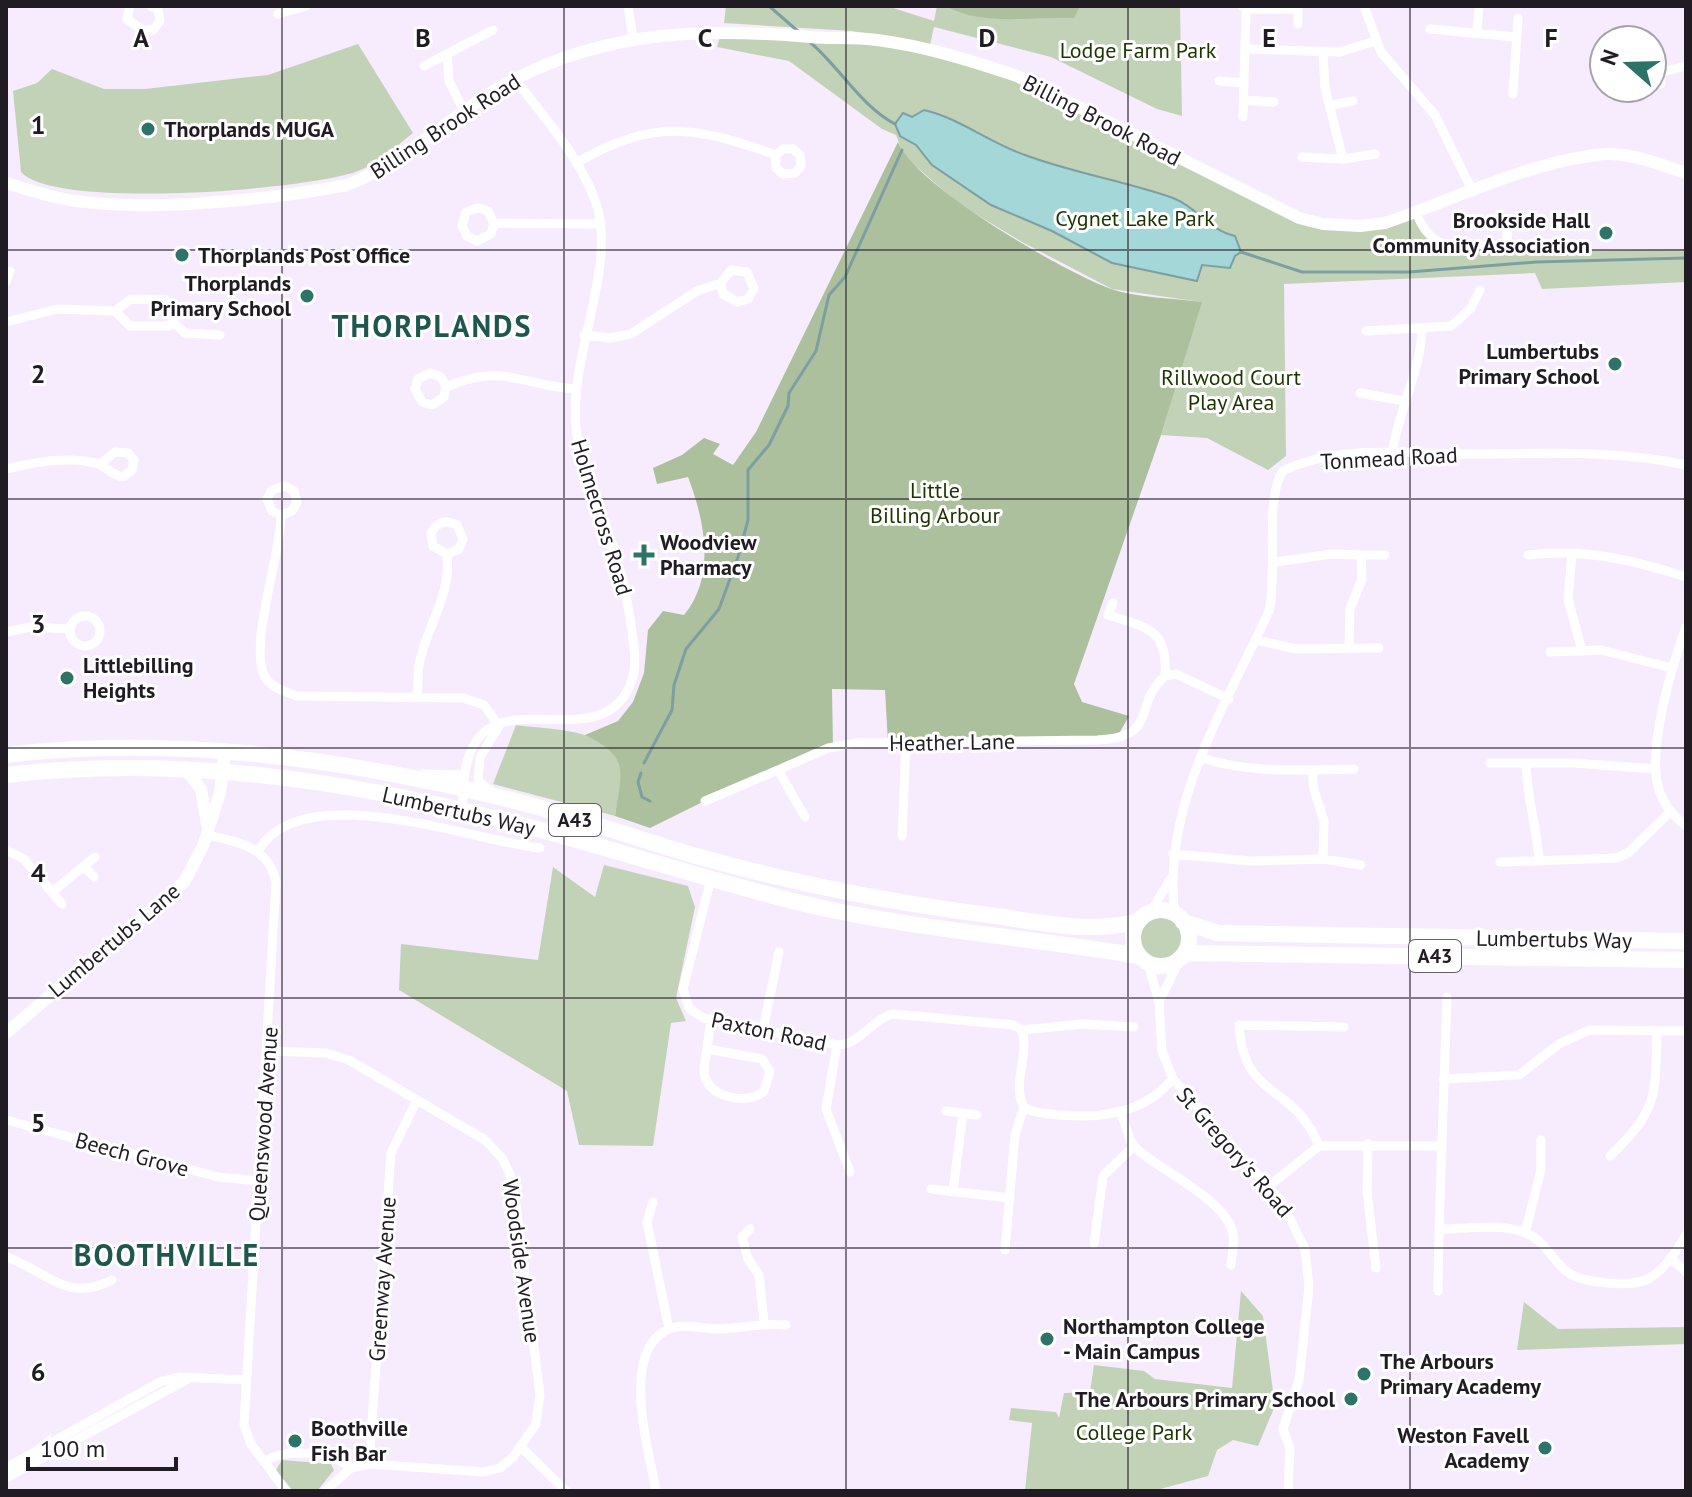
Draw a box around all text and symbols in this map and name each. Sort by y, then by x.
text: A [133,21,149,54]
text: B [415,21,431,54]
text: C [698,21,712,54]
text: D [979,21,995,54]
text: E [1262,21,1276,54]
text: F [1544,21,1558,54]
north arrow [1588,24,1668,104]
park label: Lodge Farm Park [1060,36,1217,64]
text: N [1594,46,1625,69]
street label: Billing Brook Road [365,67,525,185]
street label: Billing Brook Road [1018,68,1186,172]
text: 1 [31,108,45,141]
place label: Thorplands MUGA [164,115,335,143]
marker: Thorplands MUGA [139,120,157,138]
park label: Cygnet Lake Park [1055,204,1215,232]
place label: Brookside Hall Community Association [1372,206,1591,259]
marker: Brookside Hall Community Association [1597,224,1615,242]
place label: Thorplands Post Office [198,241,410,269]
marker: Thorplands Post Office [173,246,191,264]
place label: Thorplands Primary School [151,269,292,322]
marker: Thorplands Primary School [298,287,316,305]
district label: THORPLANDS [332,306,532,345]
place label: Lumbertubs Primary School [1459,337,1600,390]
marker: Lumbertubs Primary School [1606,355,1624,373]
text: 2 [31,357,45,390]
park label: Rillwood Court Play Area [1161,363,1302,416]
street label: Holmecross Road [565,435,639,599]
street label: Tonmead Road [1320,440,1458,476]
park label: Little Billing Arbour [870,476,1000,529]
place label: Woodview Pharmacy [660,528,758,581]
marker: Woodview Pharmacy [635,546,653,564]
text: 3 [31,607,45,640]
place label: Littlebilling Heights [83,651,193,704]
marker: Littlebilling Heights [58,669,76,687]
street label: Heather Lane [889,727,1015,757]
street label: Lumbertubs Way [380,780,539,842]
road number: A43 [549,804,601,836]
text: 4 [31,856,46,889]
street label: Lumbertubs Lane [42,877,186,1003]
street label: Lumbertubs Way [1476,924,1633,954]
road number: A43 [1409,940,1461,972]
street label: Paxton Road [709,1005,829,1057]
street label: Queenswood Avenue [242,1025,284,1223]
street label: St Gregory's Road [1171,1081,1299,1223]
text: 5 [31,1106,45,1139]
street label: Beech Grove [72,1125,192,1183]
street label: Woodside Avenue [497,1177,547,1345]
street label: Greenway Avenue [362,1195,402,1363]
district label: BOOTHVILLE [74,1235,260,1274]
place label: Northampton College - Main Campus [1063,1312,1265,1365]
marker: Northampton College - Main Campus [1038,1330,1056,1348]
place label: The Arbours Primary Academy [1380,1347,1541,1400]
text: 6 [31,1355,45,1388]
marker: The Arbours Primary Academy [1355,1365,1373,1383]
place label: The Arbours Primary School [1075,1385,1336,1413]
marker: The Arbours Primary School [1342,1390,1360,1408]
place label: Boothville Fish Bar [311,1414,408,1467]
park label: College Park [1076,1418,1193,1446]
scale bar [28,1421,176,1471]
place label: Weston Favell Academy [1397,1421,1530,1474]
marker: Boothville Fish Bar [286,1432,304,1450]
text: 100 m [40,1433,105,1464]
marker: Weston Favell Academy [1536,1439,1554,1457]

